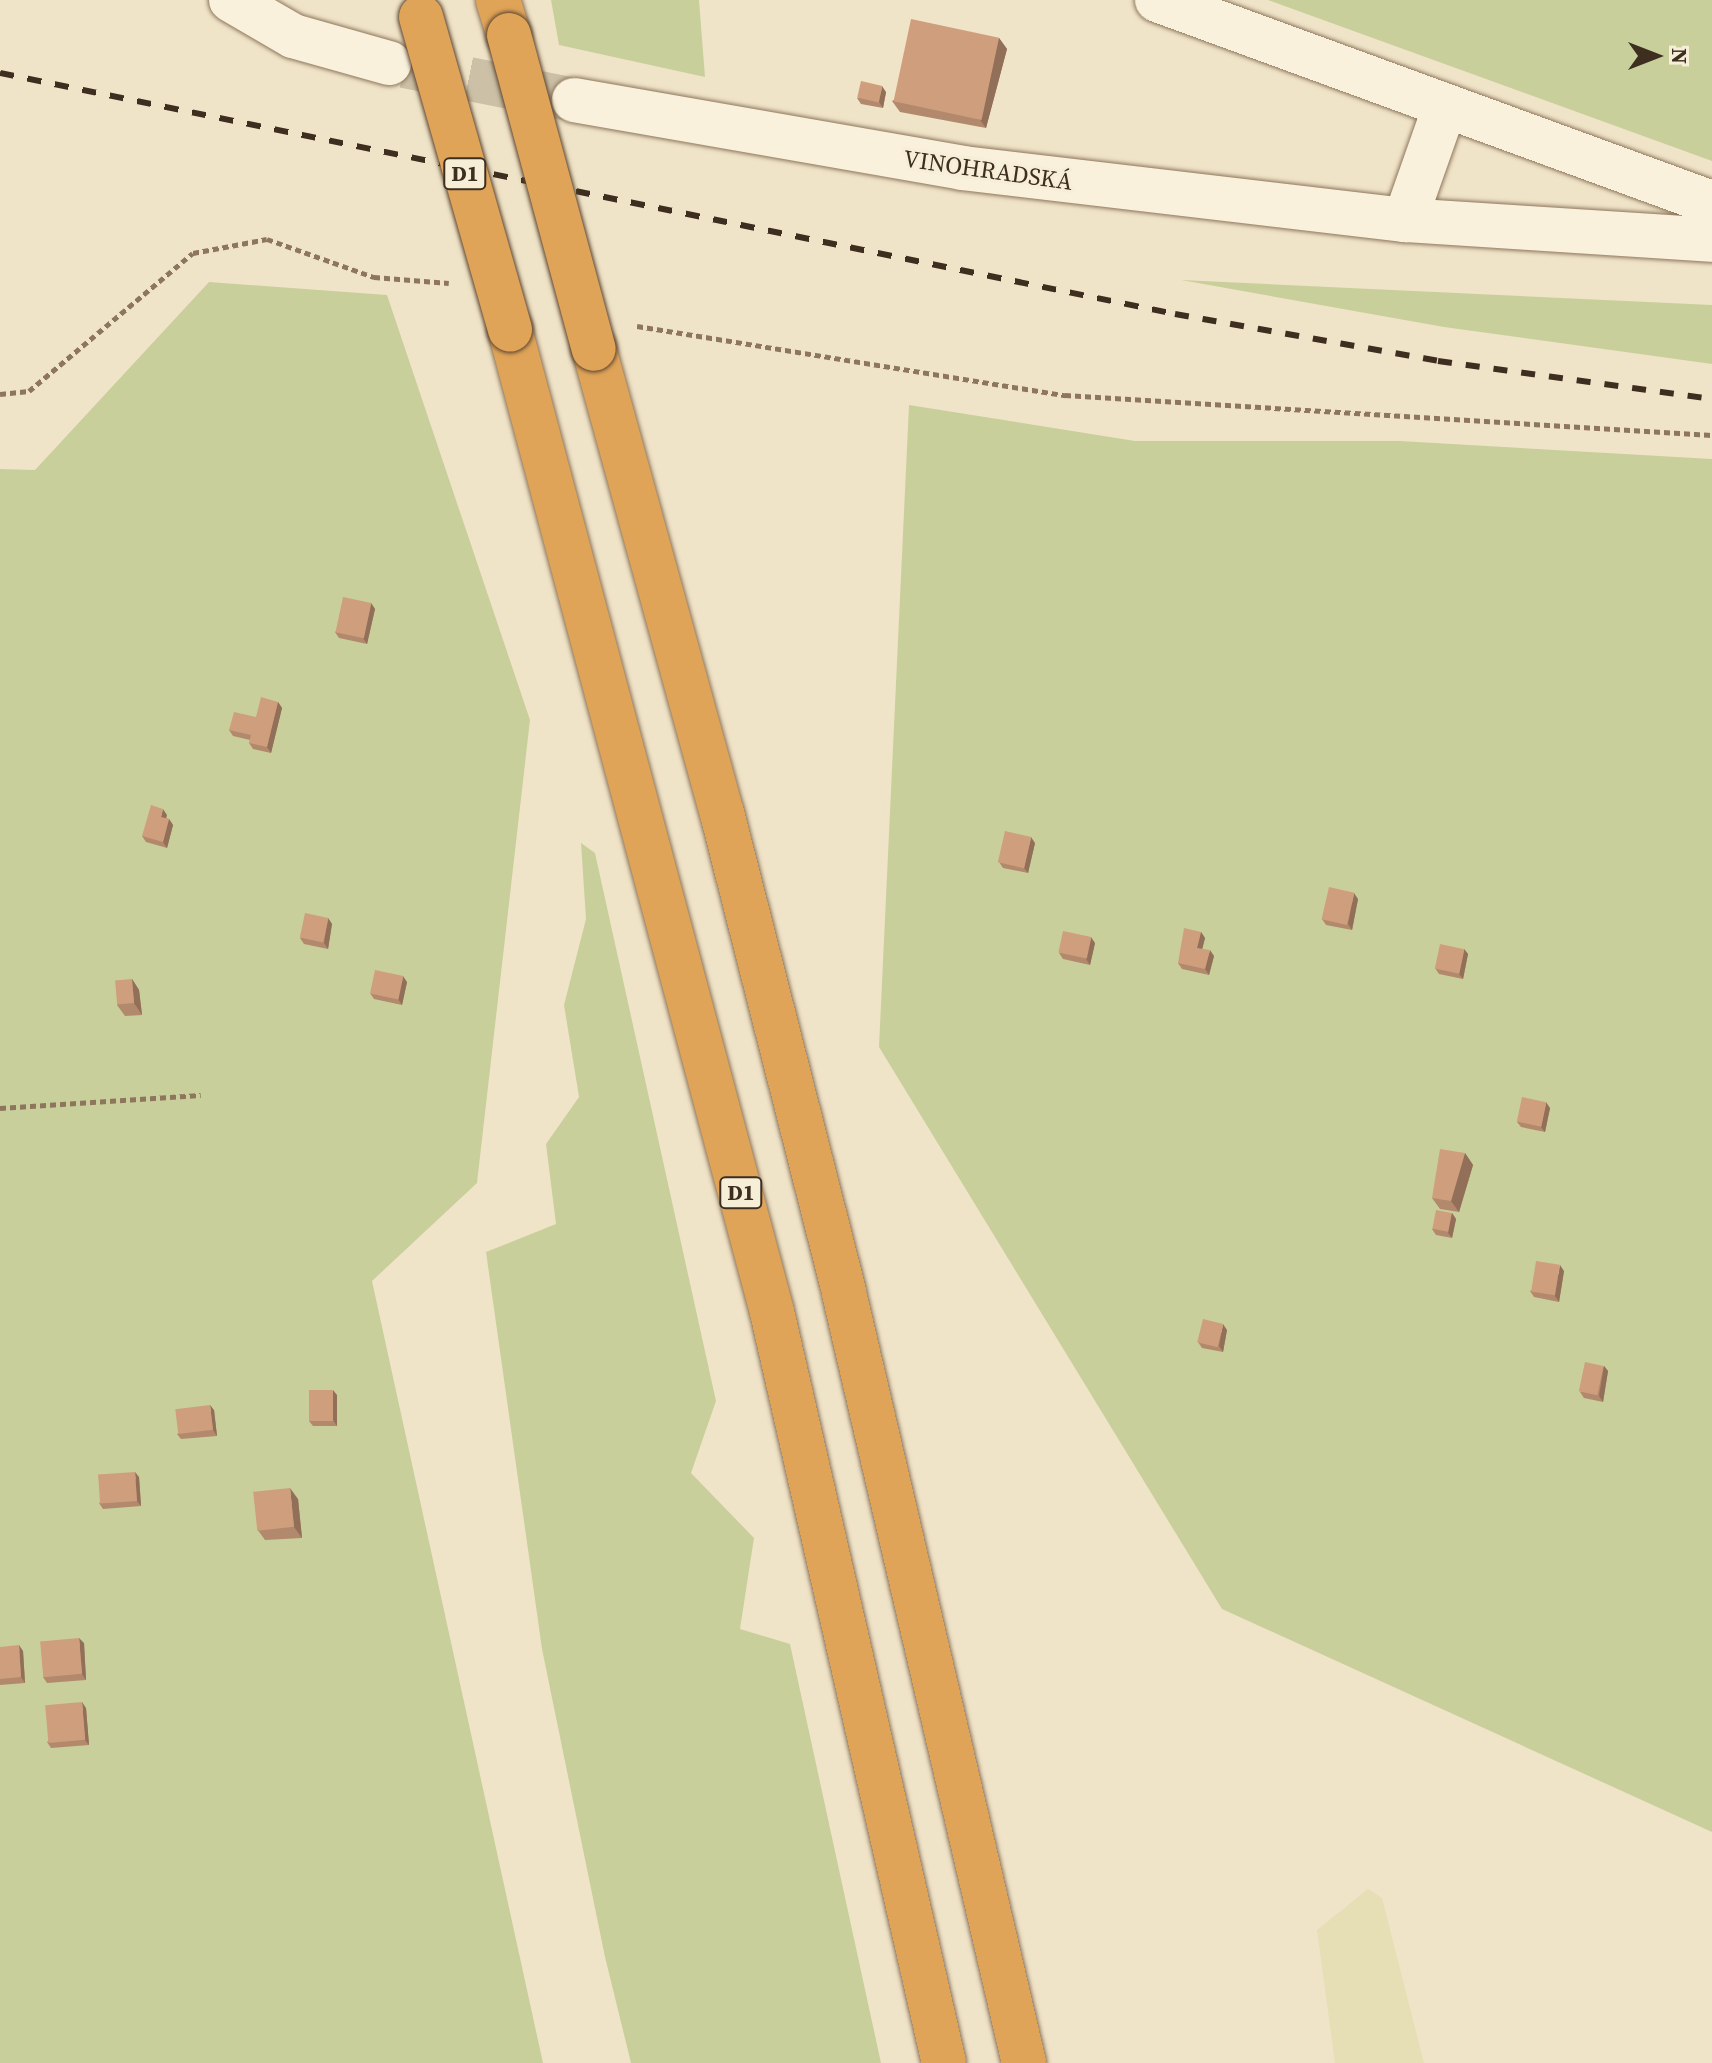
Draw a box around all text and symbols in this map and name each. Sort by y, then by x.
north arrow [1616,16,1696,96]
text: N [1665,48,1695,64]
street label: VINOHRADSKÁ [902,144,1074,196]
road number: D1 [443,156,487,192]
road number: D1 [719,1175,763,1211]

